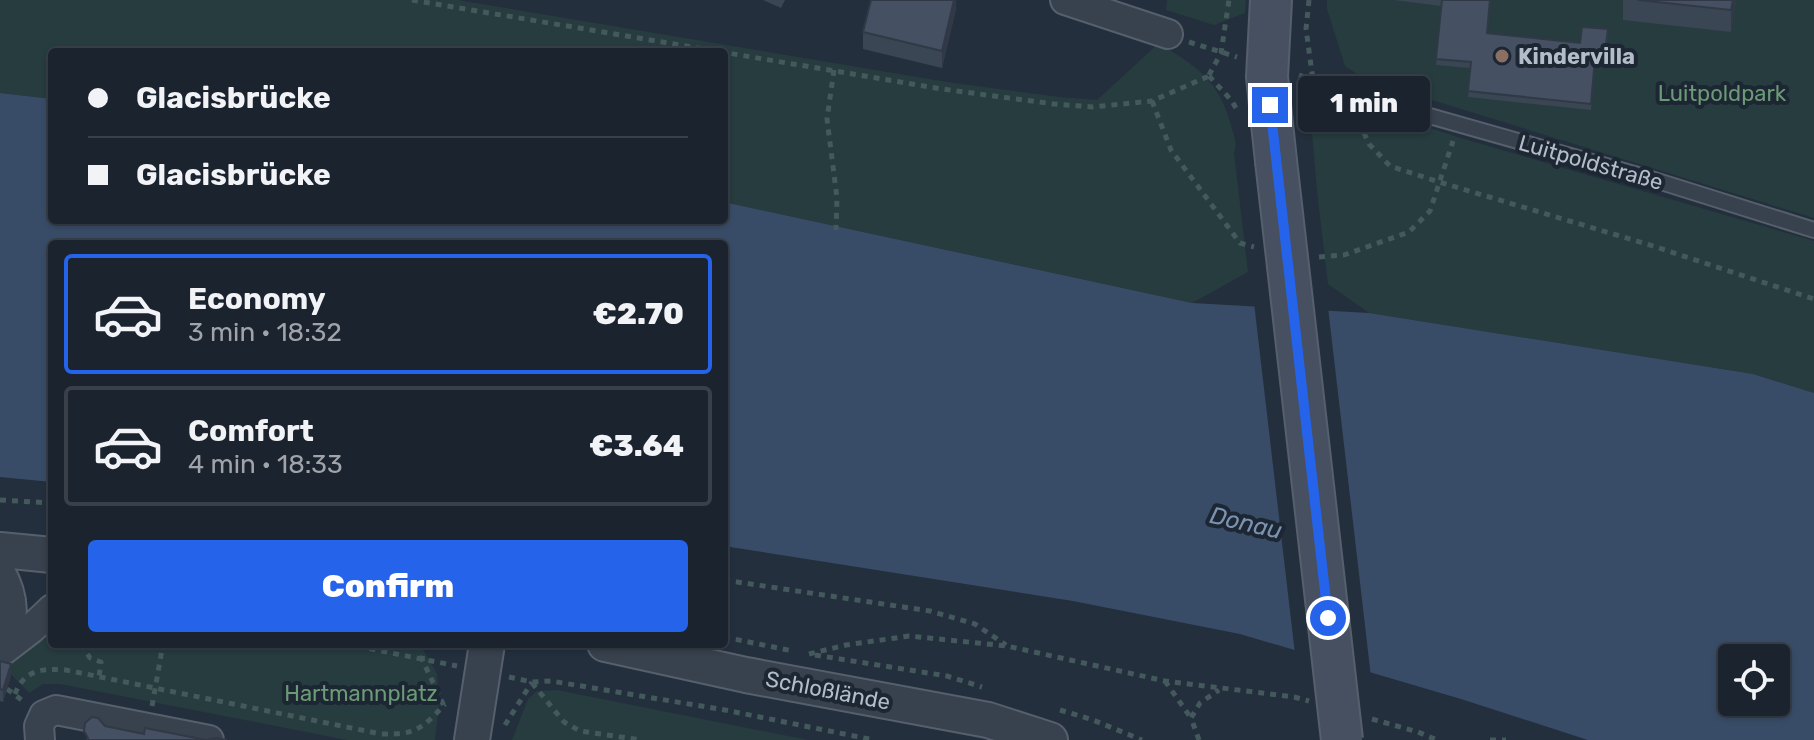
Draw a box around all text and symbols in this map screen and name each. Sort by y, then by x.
place label: Kindervilla [1518,43,1635,70]
marker: Kindervilla [1493,47,1511,65]
callout: 1 min [1298,77,1430,133]
text: Glacisbrücke [136,80,331,116]
park label: Luitpoldpark [1658,80,1787,107]
route end [1252,87,1288,123]
text: 1 min [1330,88,1398,119]
street label: Luitpoldstraße [1516,129,1666,196]
text: Glacisbrücke [136,157,331,193]
icon: car [92,278,164,350]
text: Economy [188,281,326,317]
text: €2.70 [593,296,684,332]
text: 3 min · 18:32 [188,317,342,348]
icon: car [92,410,164,482]
text: Comfort [188,413,314,449]
text: €3.64 [589,428,684,464]
text: 4 min · 18:33 [188,449,343,480]
water label: Donau [1207,501,1285,545]
button: Confirm [88,540,688,632]
route start [1310,600,1346,636]
map controls [1718,644,1790,716]
button: locate [1718,644,1790,716]
street label: Schloßlände [763,665,893,716]
park label: Hartmannplatz [284,680,438,707]

